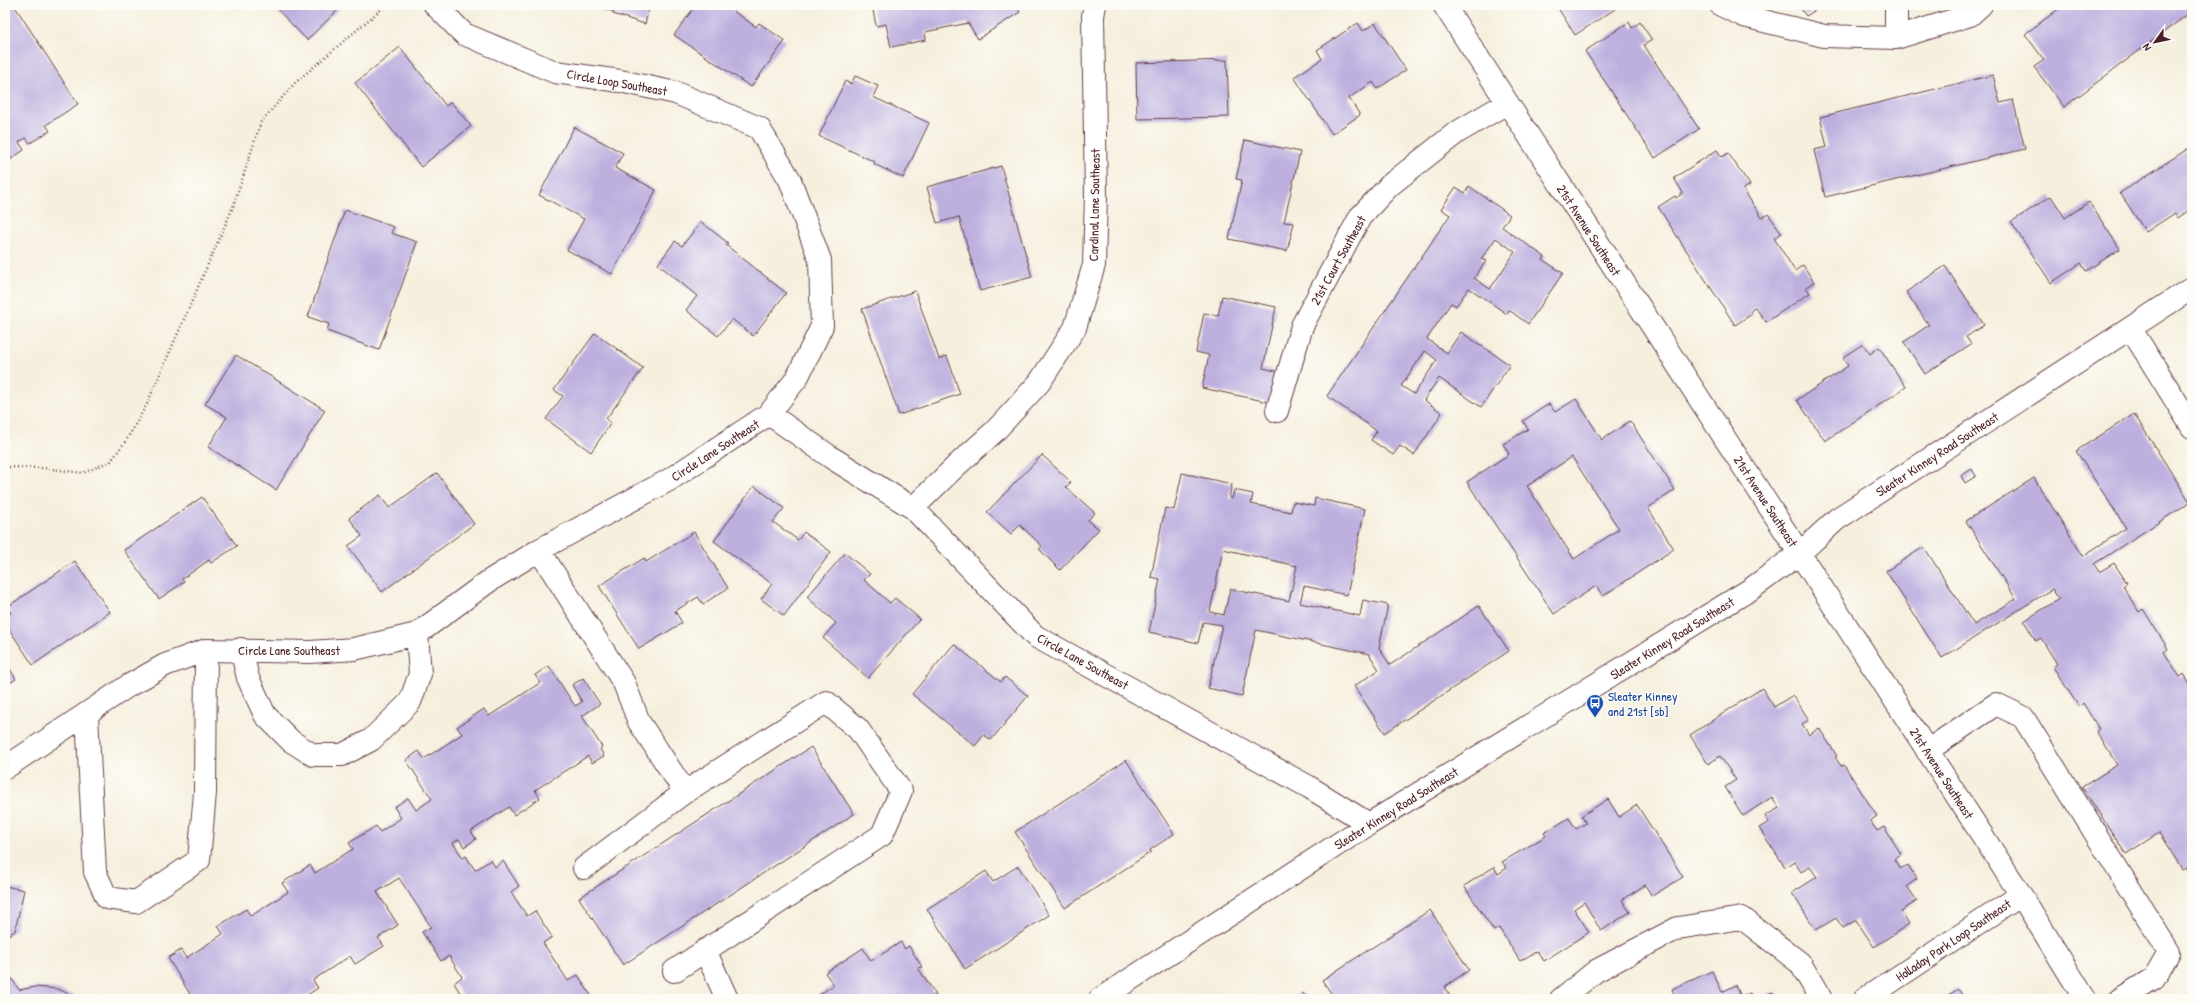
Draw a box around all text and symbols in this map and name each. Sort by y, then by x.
north arrow [2135,22,2175,62]
text: N [2139,41,2154,54]
street label: Circle Loop Southeast [565,64,669,100]
street label: Cardinal Lane Southeast [1084,148,1104,261]
street label: 21st Avenue Southeast [1553,181,1626,279]
street label: 21st Court Southeast [1306,212,1370,308]
street label: Sleater Kinney Road Southeast [1872,407,2002,500]
street label: Circle Lane Southeast [667,414,763,485]
street label: 21st Avenue Southeast [1730,452,1803,550]
street label: Sleater Kinney Road Southeast [1607,592,1738,683]
street label: Circle Lane Southeast [1034,628,1132,694]
street label: Circle Lane Southeast [238,641,340,659]
place label: Sleater Kinney and 21st [sb] [1608,687,1678,720]
bus stop icon: Sleater Kinney and 21st [sb] [1585,693,1605,718]
street label: 21st Avenue Southeast [1906,724,1979,822]
street label: Sleater Kinney Road Southeast [1331,762,1462,853]
street label: Holladay Park Loop Southeast [1892,894,2015,985]

